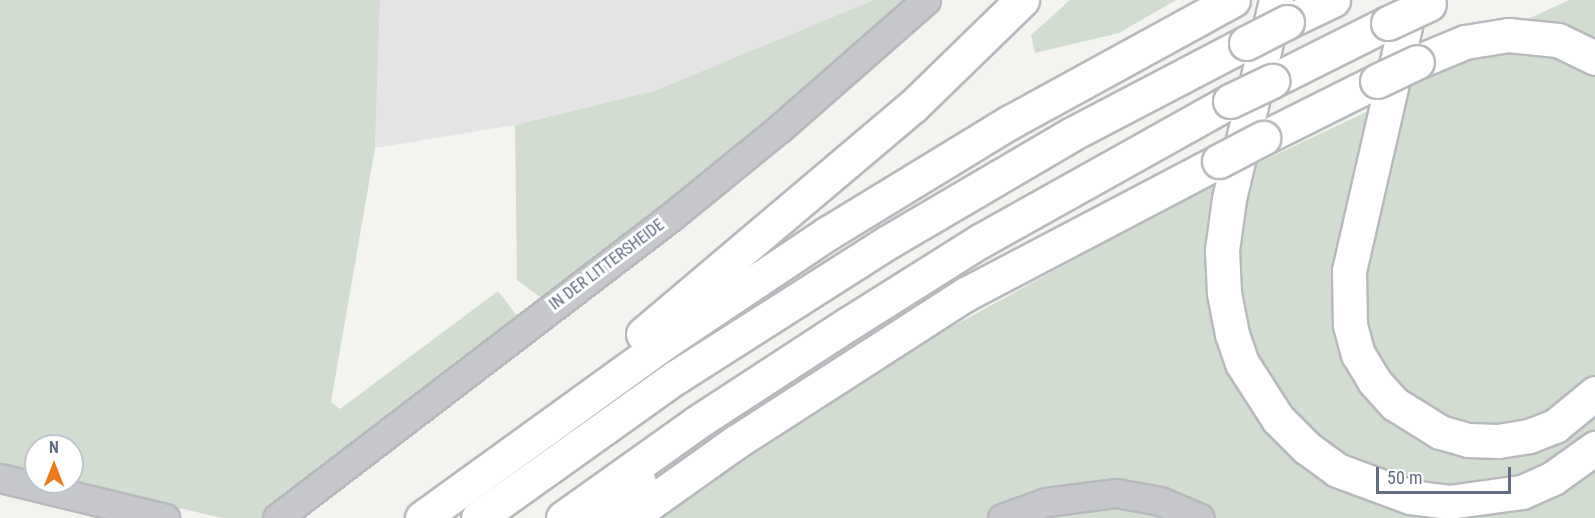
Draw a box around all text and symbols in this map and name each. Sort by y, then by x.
street label: IN DER LITTERSHEIDE [546,216,668,314]
north arrow [24,434,84,494]
text: N [49,438,59,457]
scale bar [1379,455,1514,493]
text: 50 m [1387,467,1422,488]

